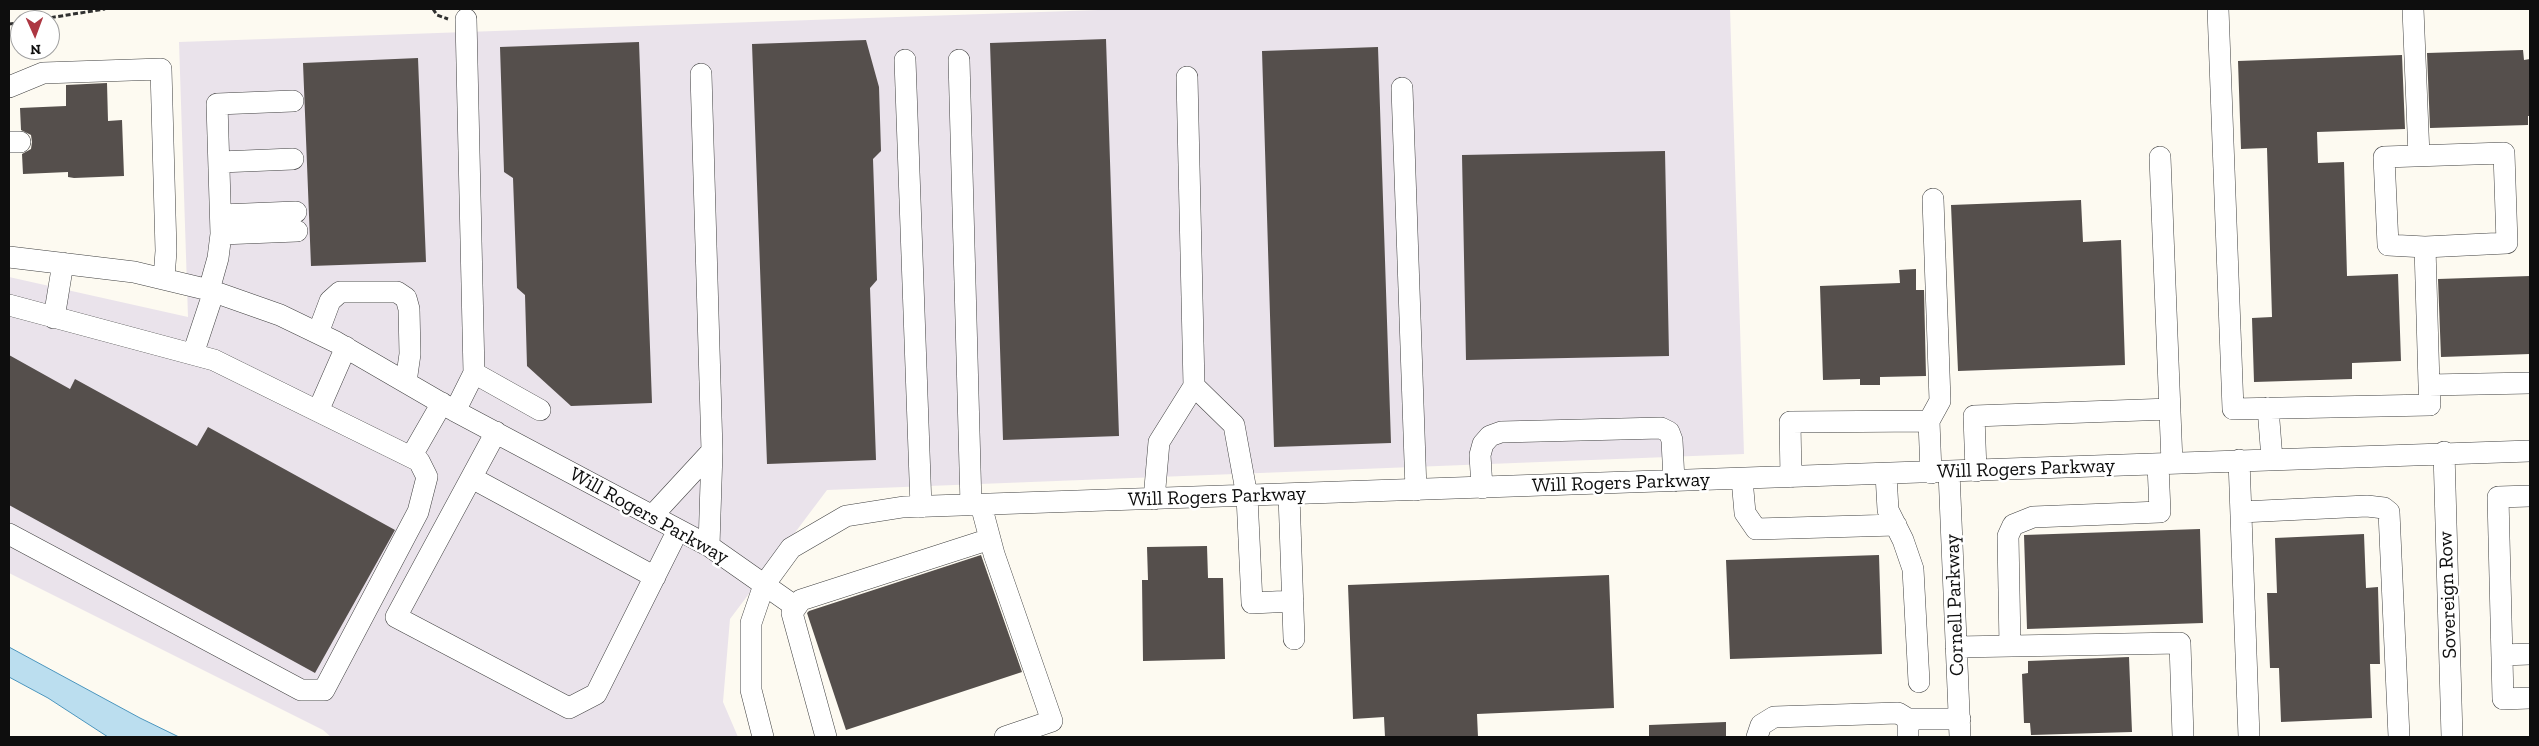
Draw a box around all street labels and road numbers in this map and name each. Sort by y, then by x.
street label: Will Rogers Parkway [1937,454,2115,484]
street label: Will Rogers Parkway [565,462,733,570]
street label: Will Rogers Parkway [1532,468,1710,498]
street label: Will Rogers Parkway [1128,482,1306,512]
street label: Sovereign Row [2434,531,2462,659]
street label: Cornell Parkway [1941,534,1969,676]

